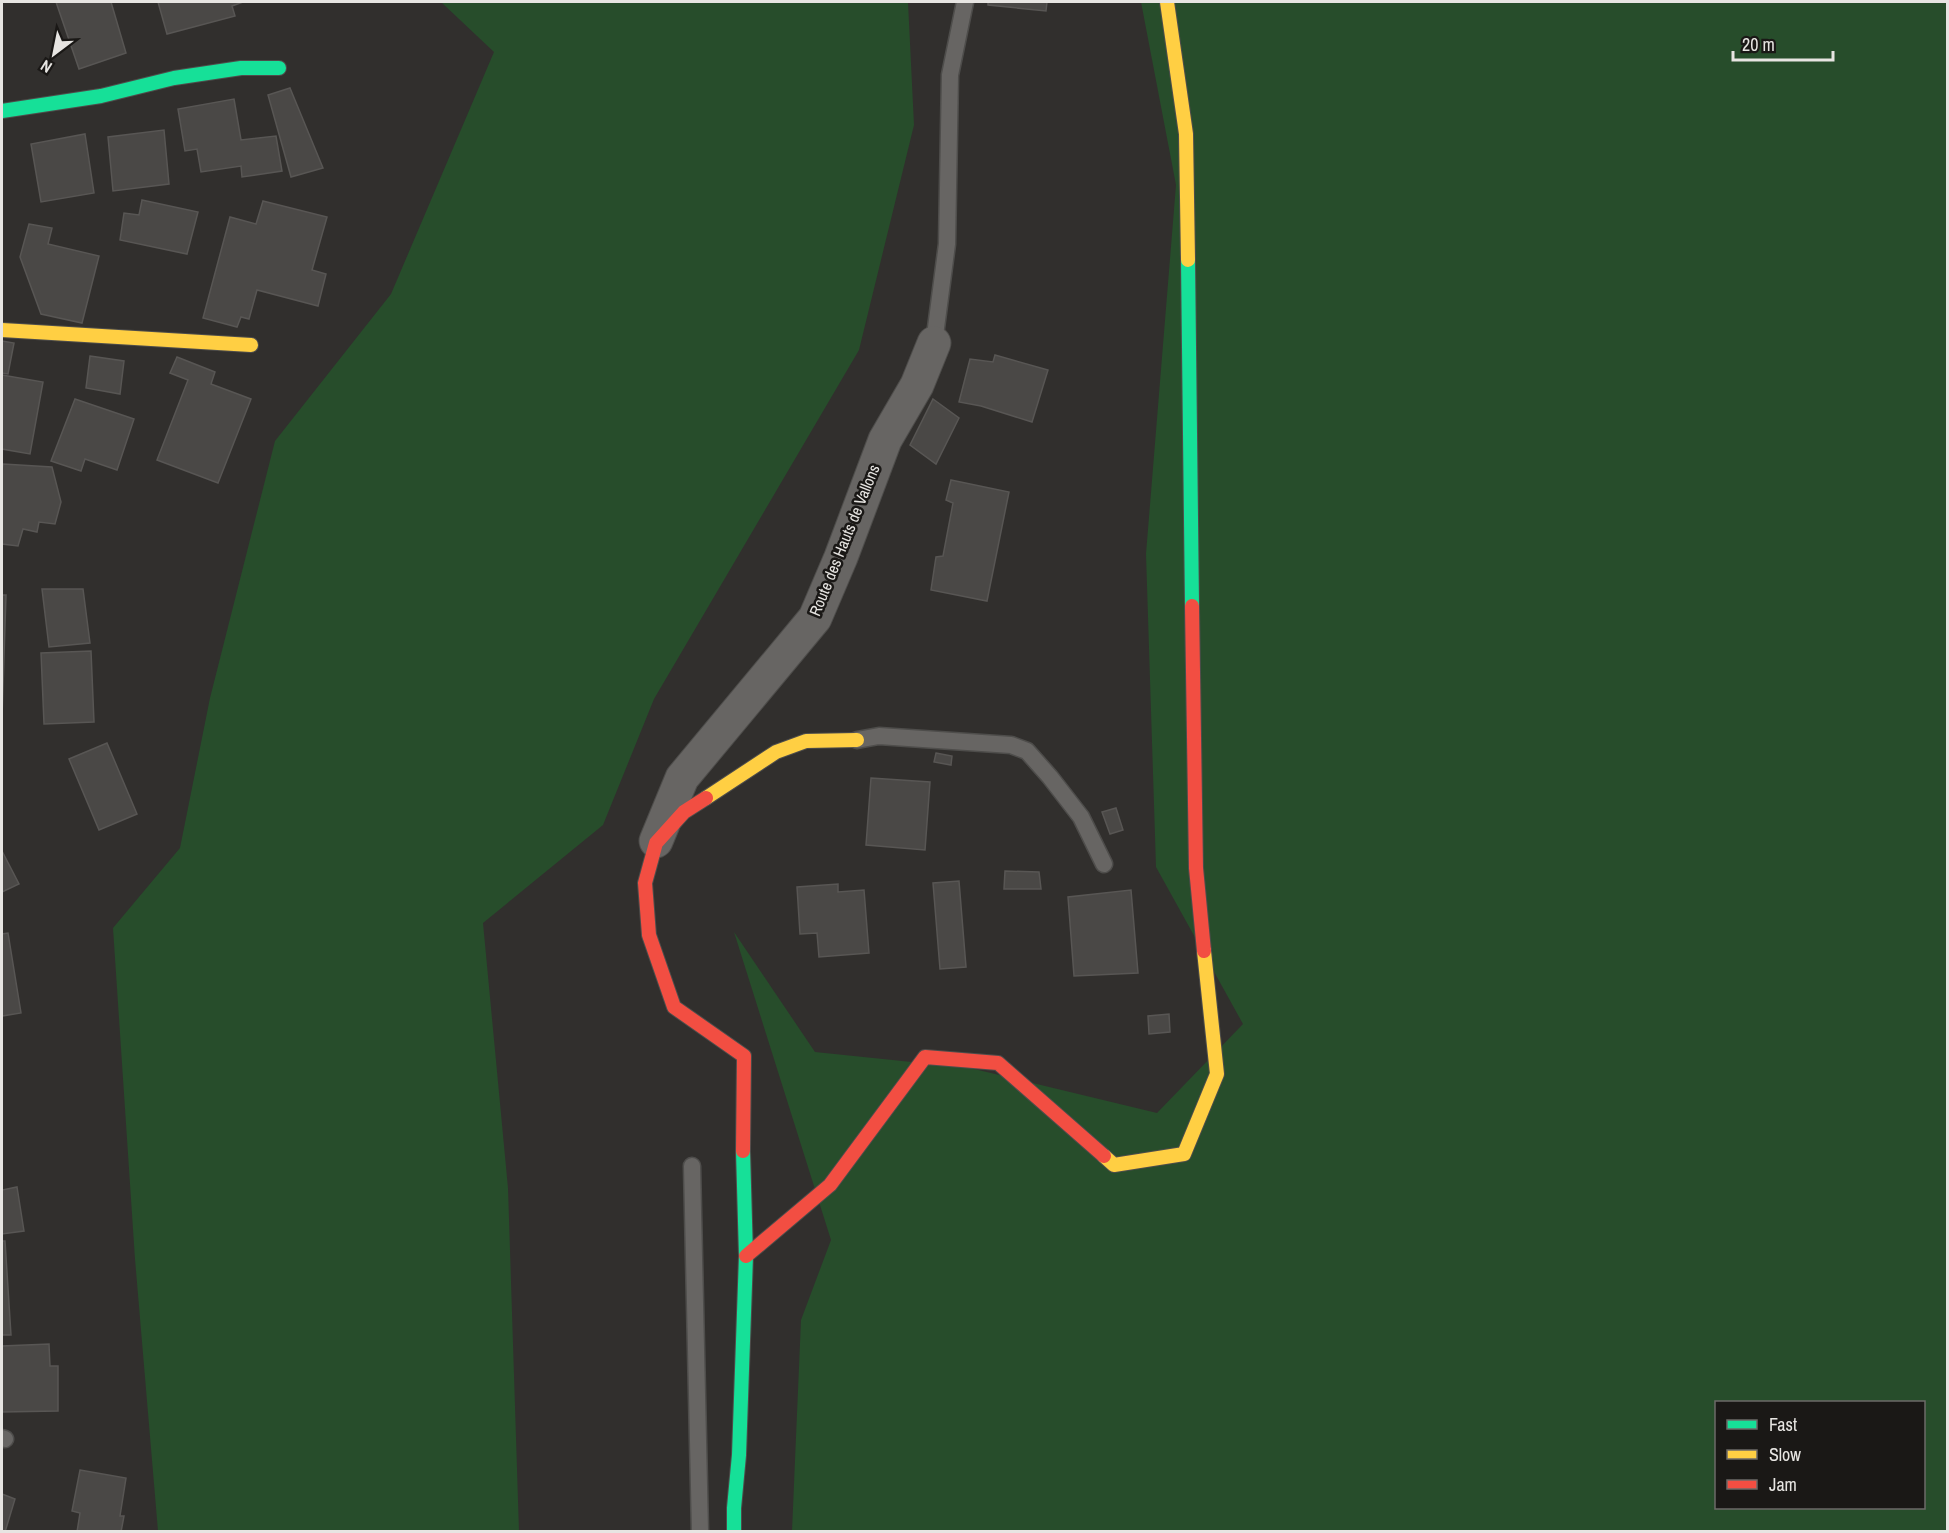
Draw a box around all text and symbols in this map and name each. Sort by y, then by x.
north arrow [24,24,84,84]
scale bar [1733,24,1834,62]
text: 20 m [1742,32,1775,57]
text: N [36,55,56,79]
street label: Route des Hauts de Vallons [804,461,884,619]
legend [1715,1401,1925,1509]
text: Fast [1769,1412,1797,1437]
text: Slow [1769,1442,1801,1467]
text: Jam [1769,1472,1797,1497]

